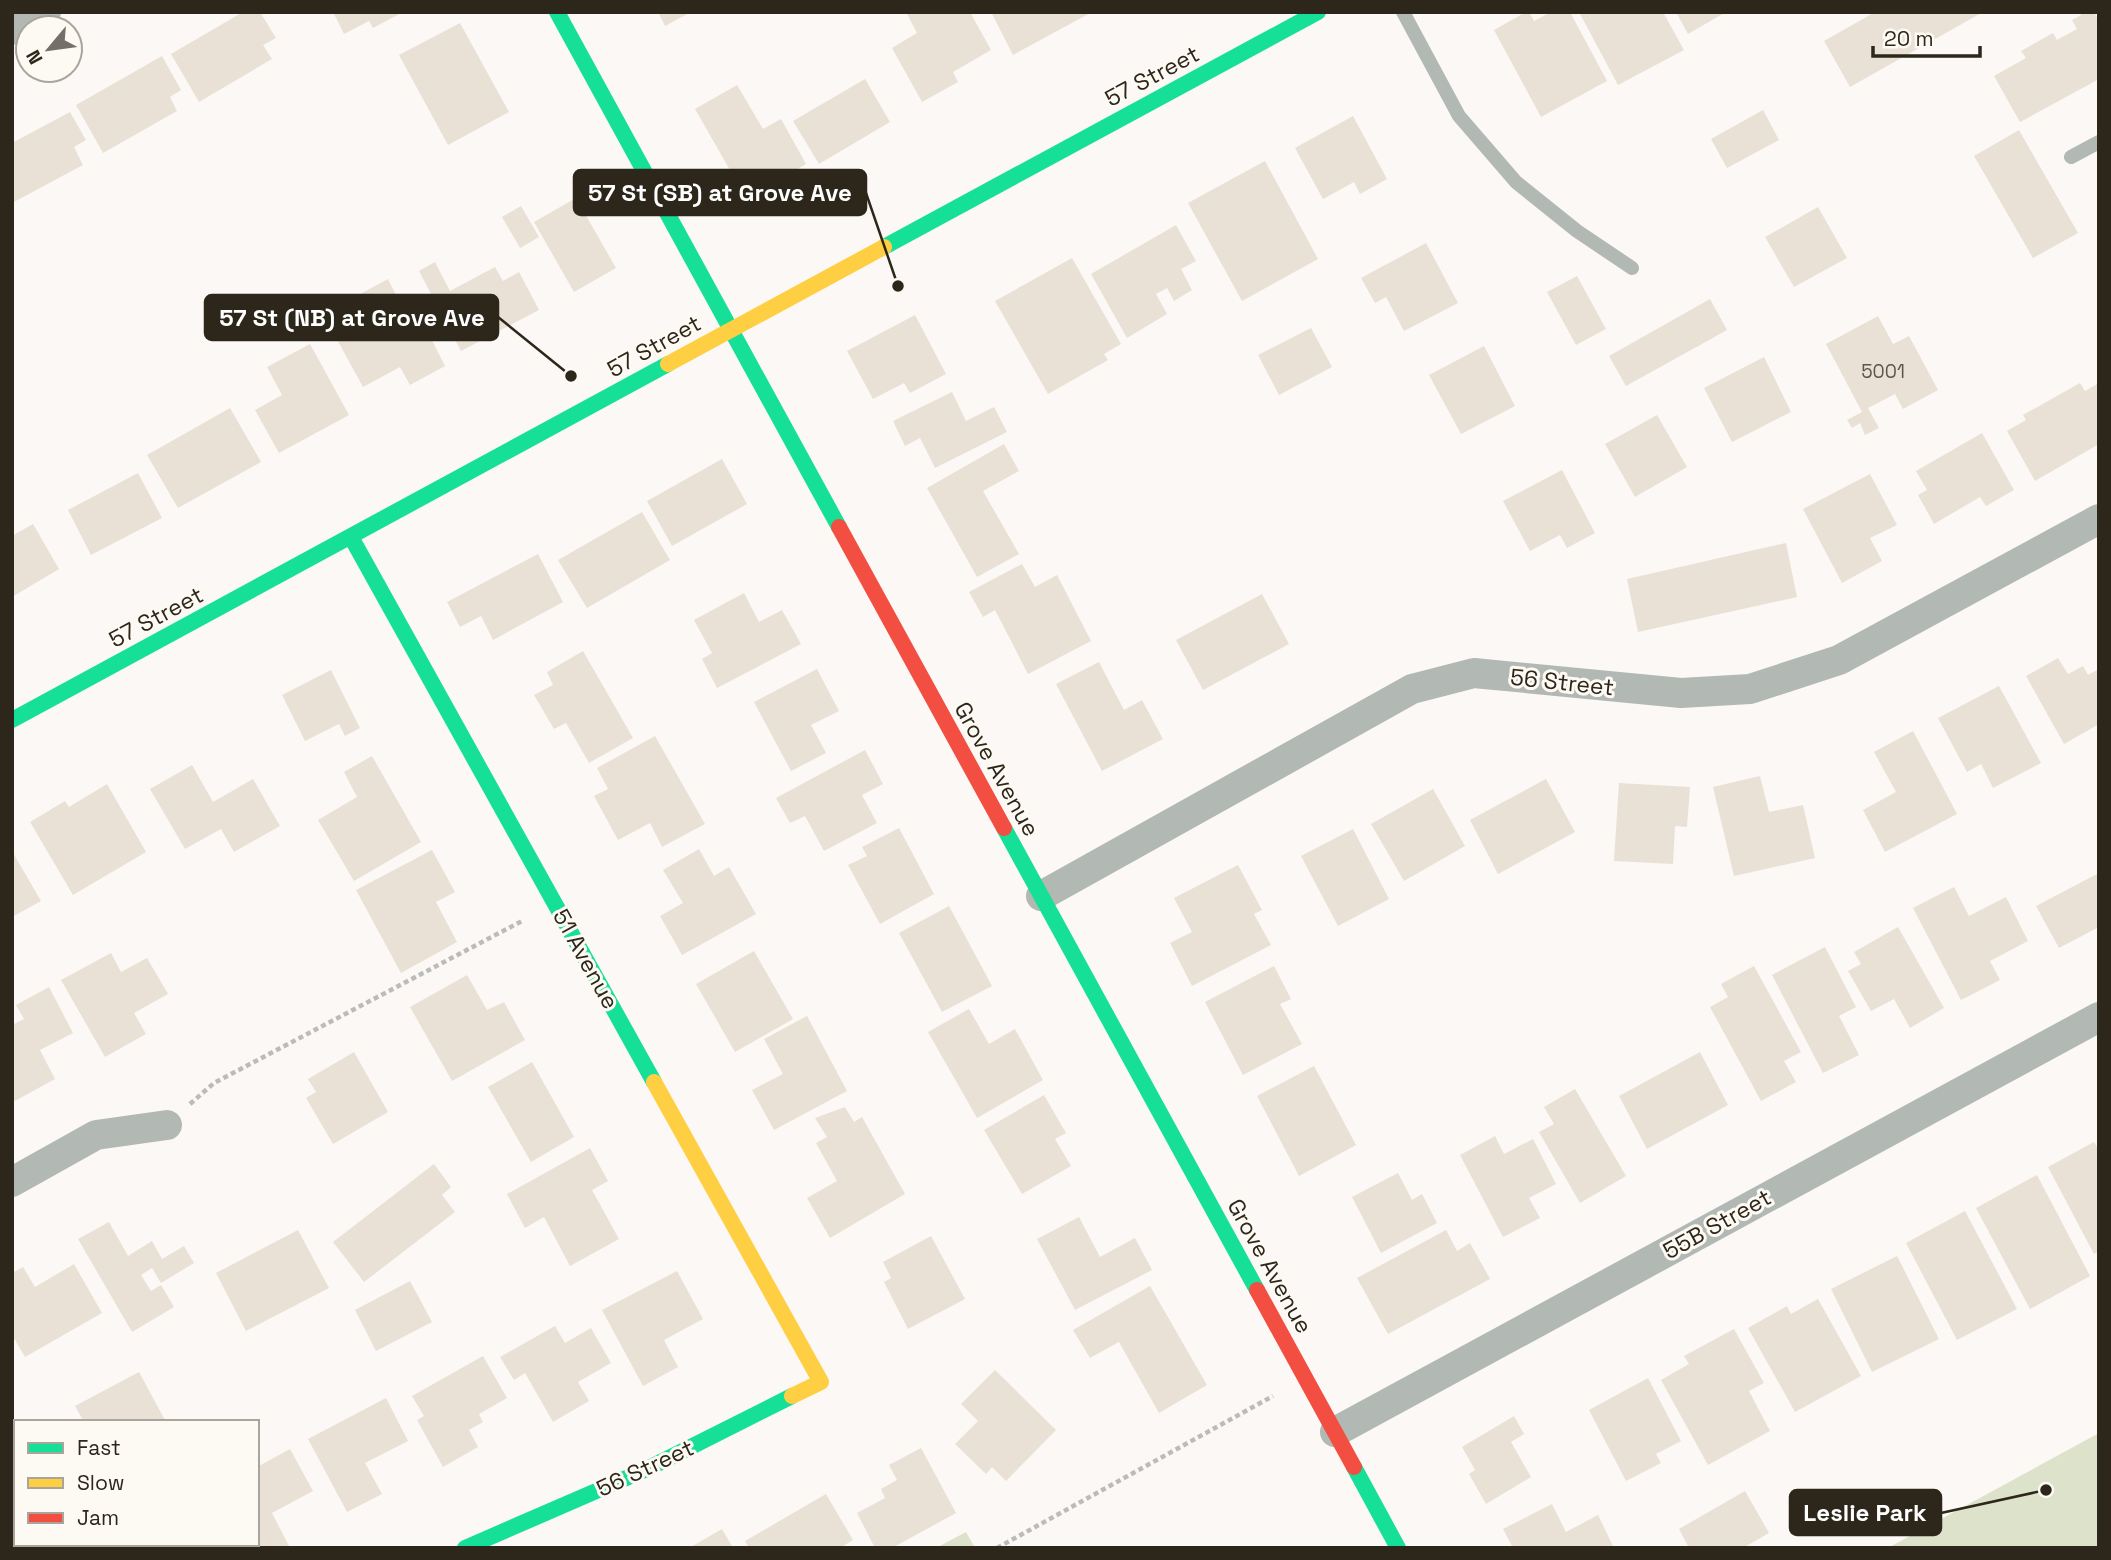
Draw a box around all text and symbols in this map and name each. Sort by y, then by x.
north arrow [14,14,84,84]
scale bar [1873,14,1980,58]
text: 20 m [1884,25,1934,52]
street label: 57 Street [1100,39,1204,113]
text: N [21,45,49,69]
callout: 57 St (SB) at Grove Ave [574,170,866,215]
text: 57 St (SB) at Grove Ave [588,177,852,208]
callout: 57 St (NB) at Grove Ave [205,295,498,340]
text: 57 St (NB) at Grove Ave [219,302,485,333]
street label: 57 Street [602,308,706,384]
house number: 5001 [1861,359,1905,384]
street label: 57 Street [104,580,208,654]
street label: 56 Street [1509,662,1615,702]
street label: Grove Avenue [948,696,1046,842]
street label: 51 Avenue [546,904,626,1014]
street label: 55B Street [1658,1182,1776,1266]
street label: Grove Avenue [1221,1193,1319,1339]
legend [14,1420,259,1546]
street label: 56 Street [592,1432,698,1504]
text: Fast [77,1434,121,1461]
text: Slow [77,1469,125,1496]
callout: Leslie Park [1790,1490,1941,1535]
text: Leslie Park [1803,1497,1927,1528]
text: Jam [77,1504,119,1531]

